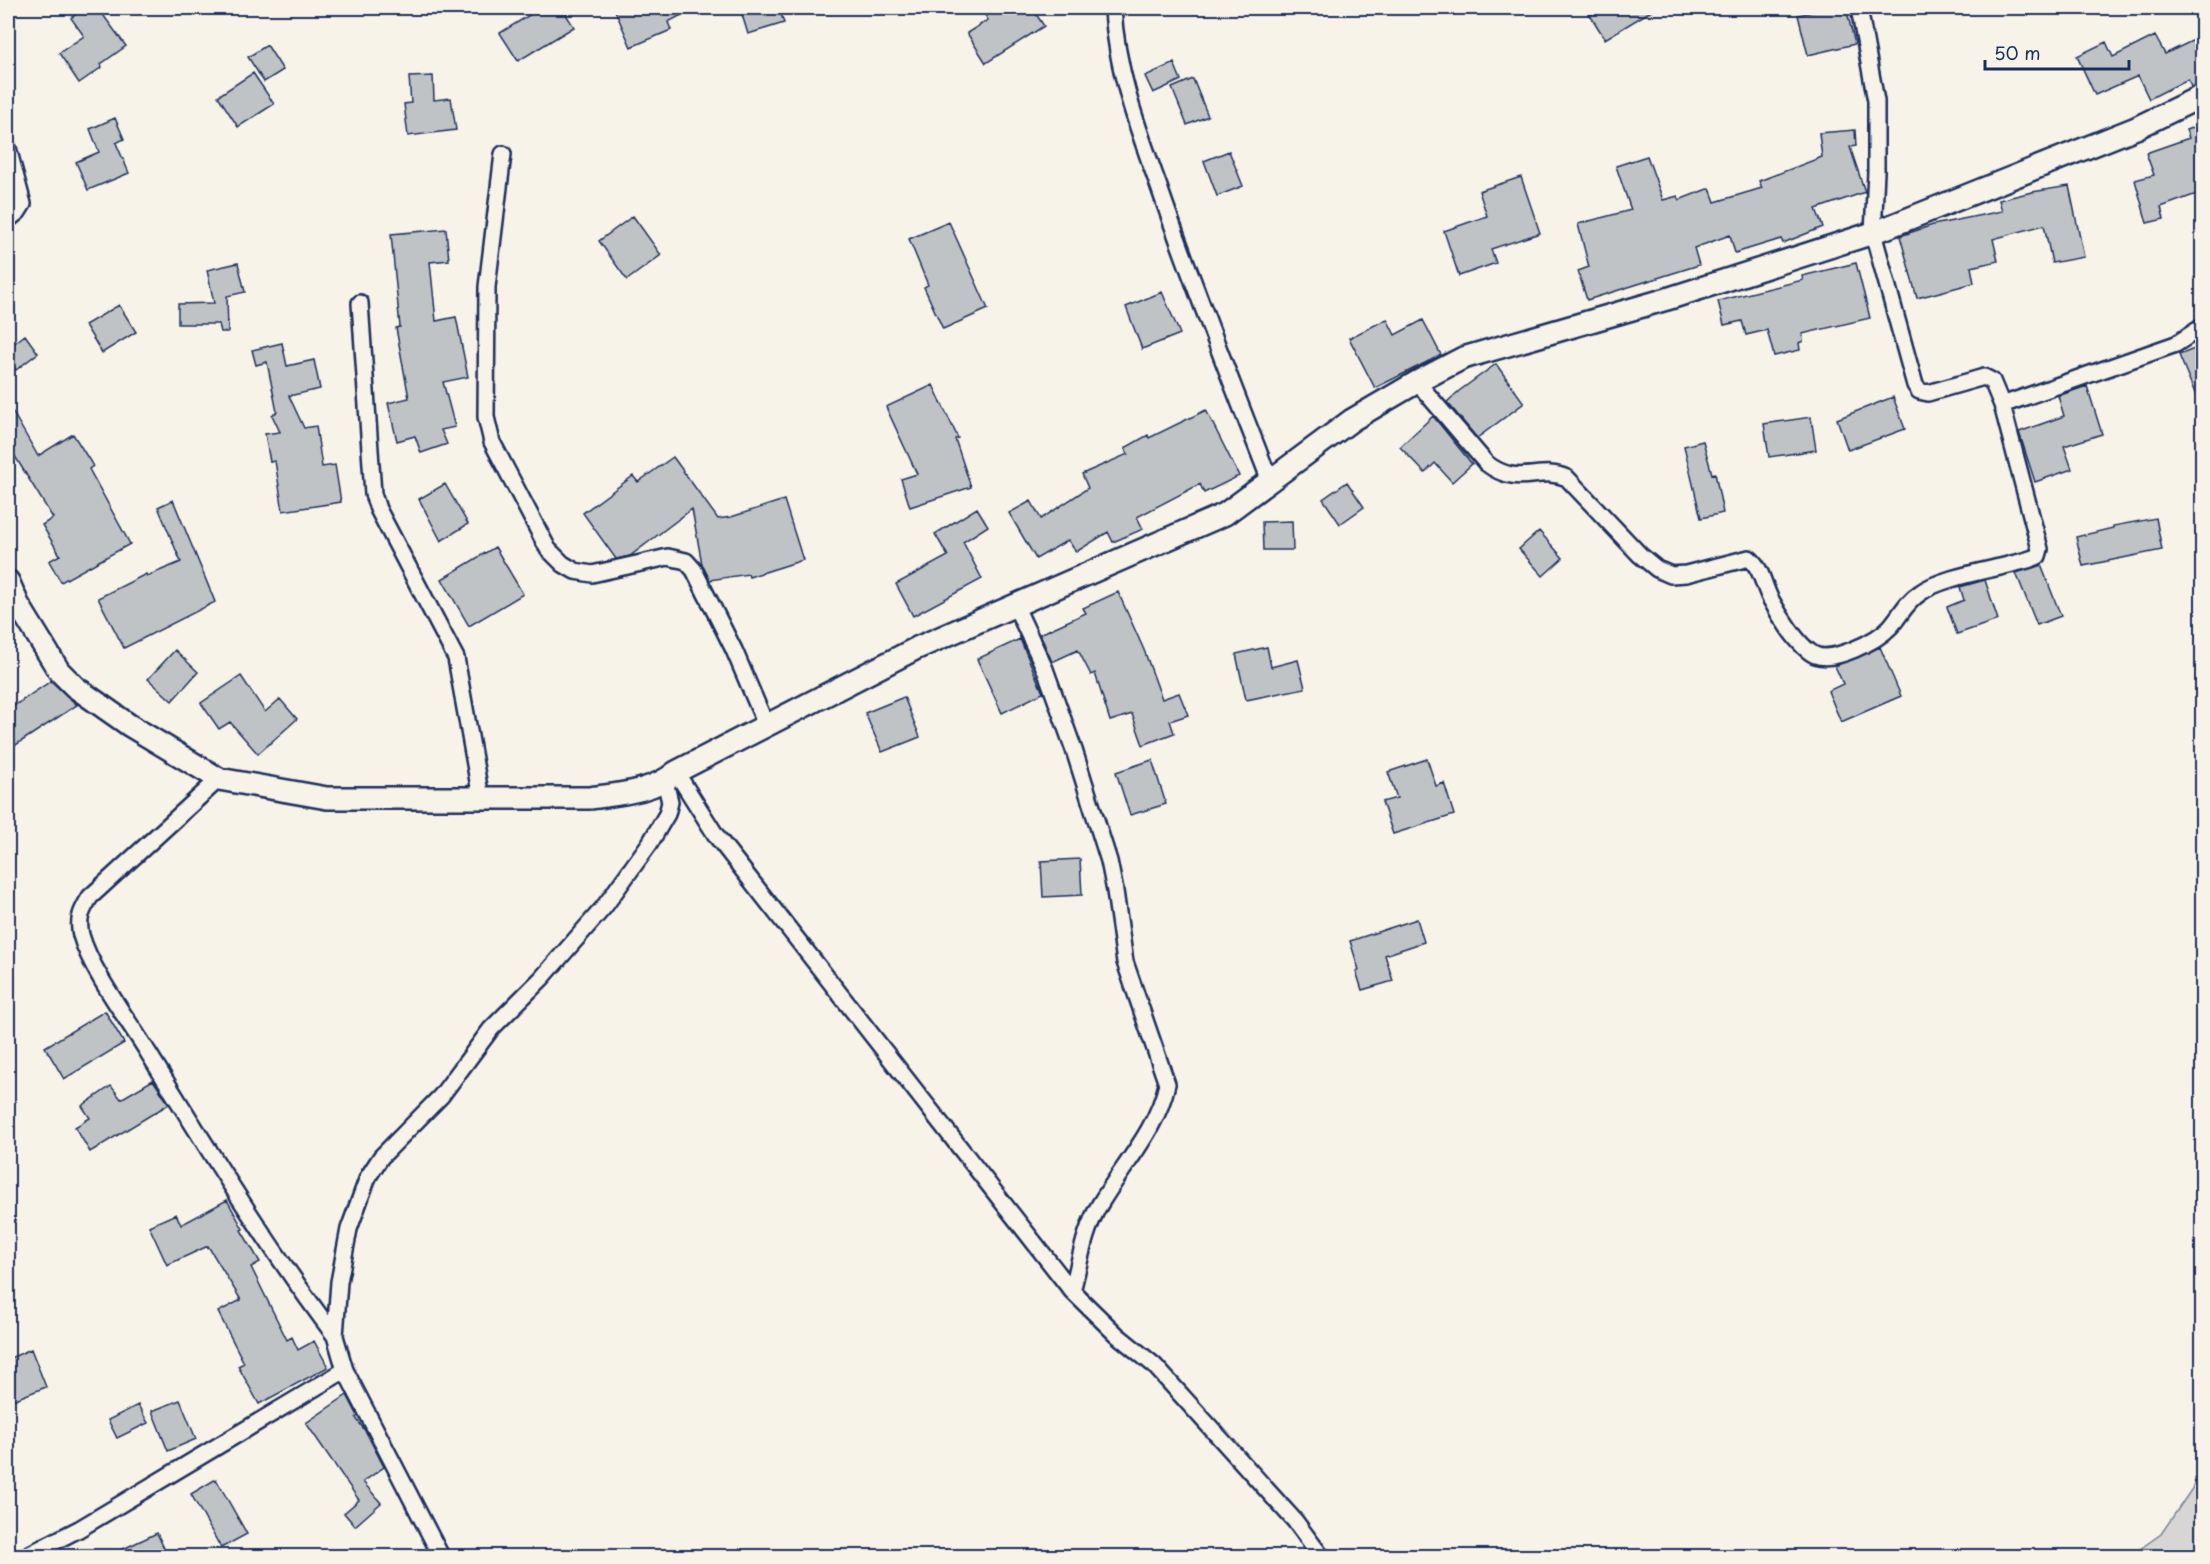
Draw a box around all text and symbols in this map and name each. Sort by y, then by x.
scale bar [1985,33,2129,71]
text: 50 m [1994,39,2041,66]

